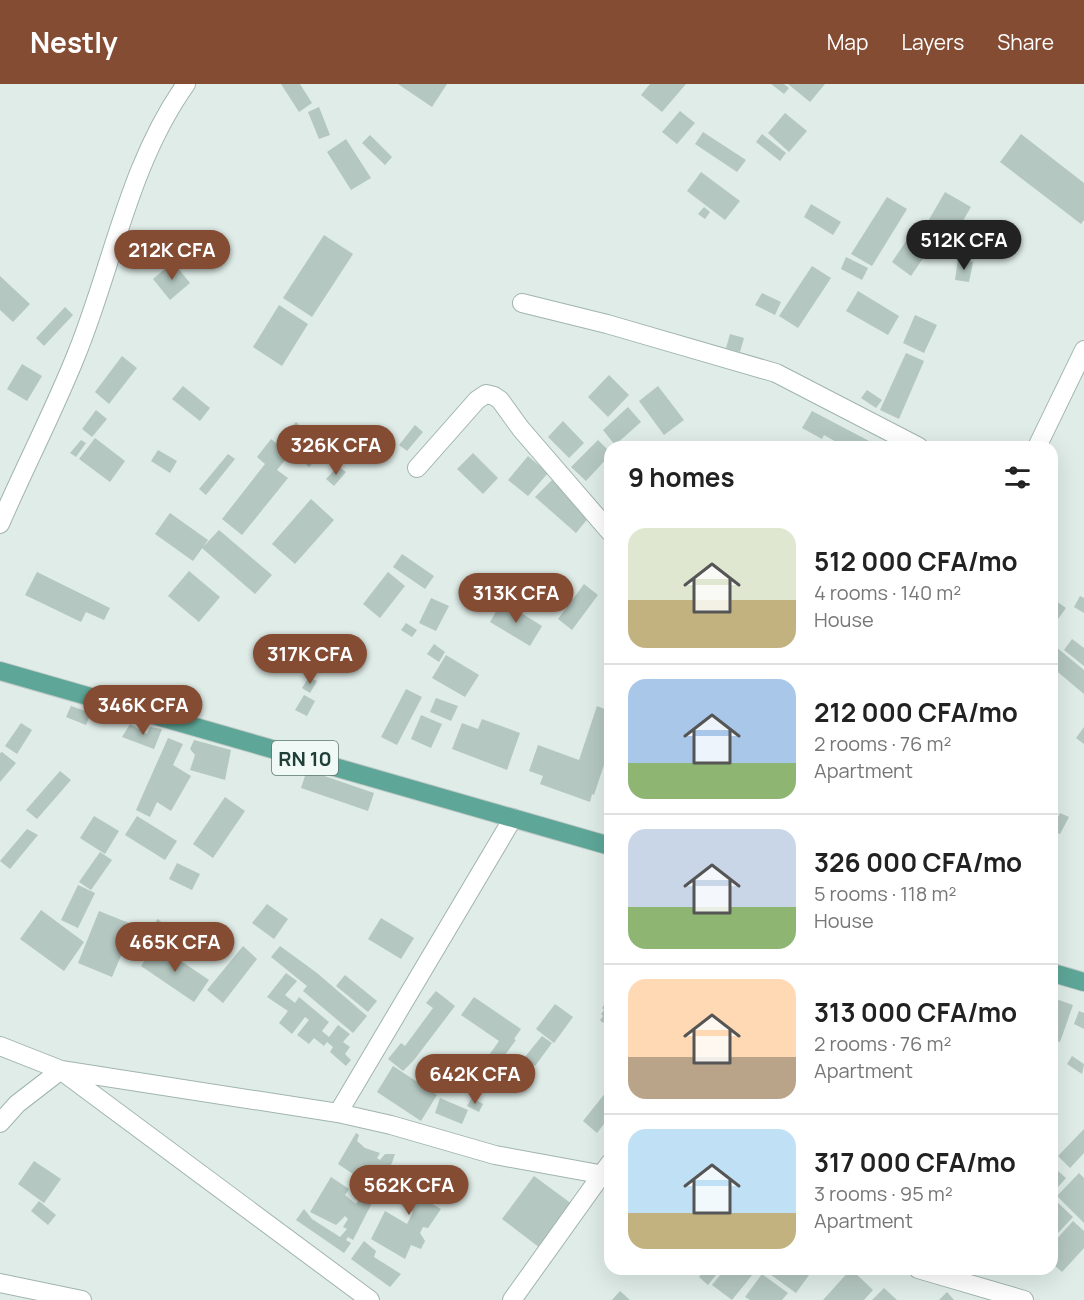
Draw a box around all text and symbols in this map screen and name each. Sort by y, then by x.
text: Nestly [30,23,118,61]
text: Map [827,28,868,56]
text: Layers [901,28,964,56]
text: Share [997,28,1054,56]
pin: 512K CFA [902,220,1026,271]
text: 512K CFA [920,226,1008,253]
pin: 212K CFA [110,230,234,281]
text: 212K CFA [128,236,216,263]
pin: 326K CFA [274,425,398,476]
text: 326K CFA [291,431,381,458]
text: 9 homes [628,459,735,495]
icon: filters [1001,461,1034,494]
text: 512 000 CFA/mo [814,543,1018,579]
icon: home [676,552,748,624]
pin: 313K CFA [454,573,578,624]
text: 313K CFA [472,579,560,606]
text: 4 rooms · 140 m² [814,579,961,606]
text: House [814,606,874,633]
pin: 317K CFA [248,634,372,685]
text: 317K CFA [267,640,353,667]
pin: 346K CFA [81,685,205,736]
text: 346K CFA [97,691,189,718]
text: 212 000 CFA/mo [814,694,1018,730]
icon: home [676,703,748,775]
text: 2 rooms · 76 m² [814,730,951,757]
road number: RN 10 [272,741,338,775]
text: Apartment [814,757,913,784]
text: 326 000 CFA/mo [814,844,1022,880]
icon: home [676,853,748,925]
text: 5 rooms · 118 m² [814,880,956,907]
text: House [814,907,874,934]
pin: 465K CFA [113,922,237,973]
text: 465K CFA [129,928,221,955]
text: 313 000 CFA/mo [814,994,1017,1030]
icon: home [676,1003,748,1075]
text: 2 rooms · 76 m² [814,1030,951,1057]
pin: 642K CFA [413,1054,537,1105]
text: Apartment [814,1057,913,1084]
text: 642K CFA [429,1060,521,1087]
text: 317 000 CFA/mo [814,1144,1016,1180]
icon: home [676,1153,748,1225]
pin: 562K CFA [347,1165,471,1216]
text: 562K CFA [363,1171,455,1198]
text: 3 rooms · 95 m² [814,1180,953,1207]
text: Apartment [814,1207,913,1234]

